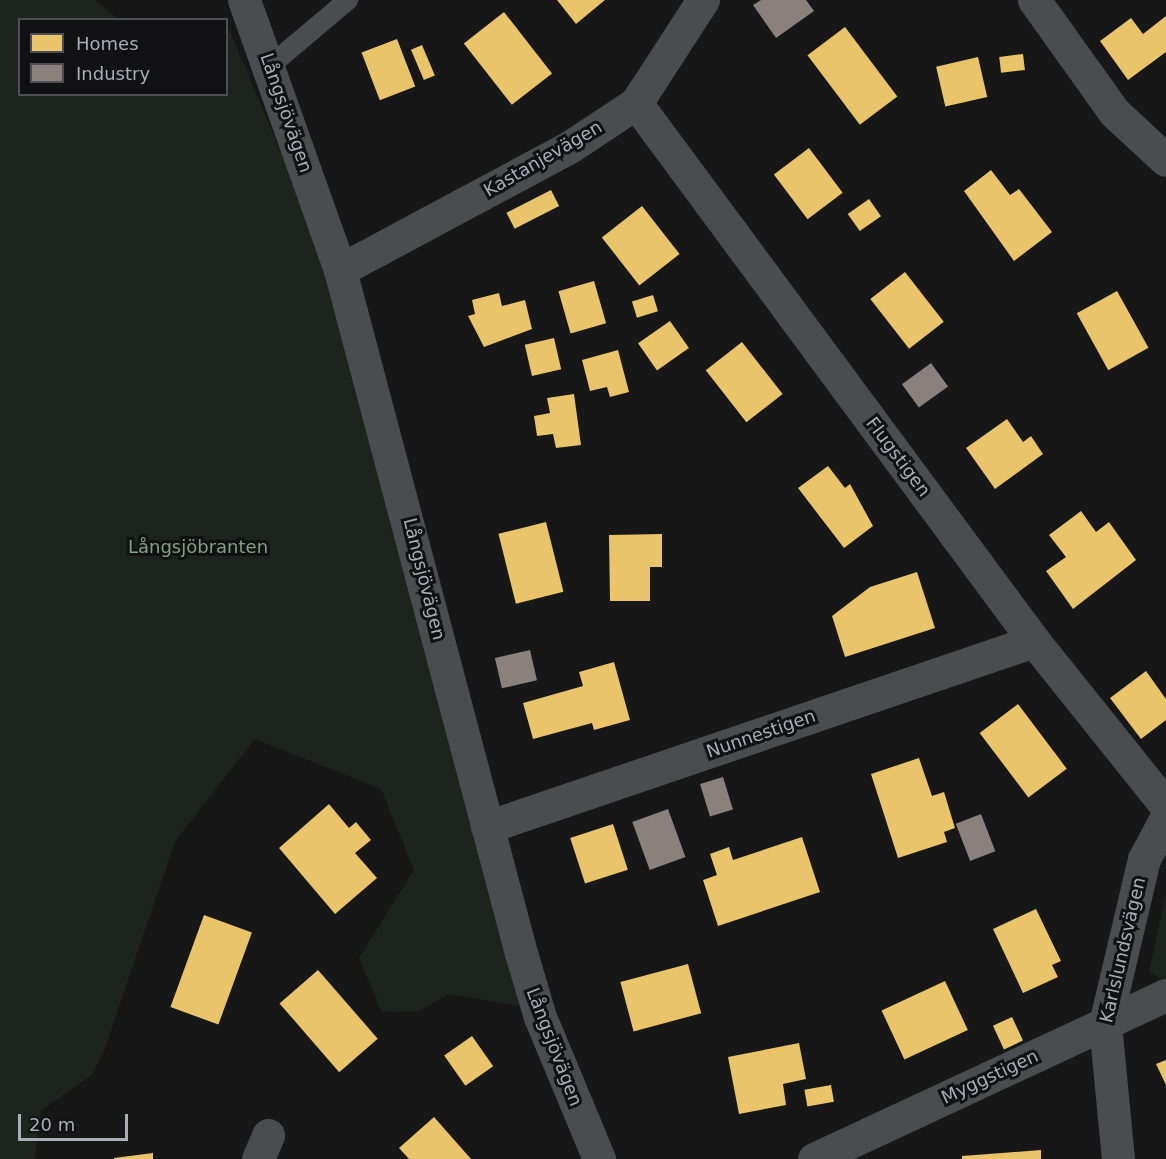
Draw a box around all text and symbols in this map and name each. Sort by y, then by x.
legend [18,18,228,96]
text: Homes [76,33,139,54]
street label: Långsjövägen [255,50,317,176]
text: Industry [76,63,150,84]
street label: Kastanjevägen [480,116,606,202]
street label: Flugstigen [861,413,935,501]
street label: Långsjövägen [398,516,450,642]
park label: Långsjöbranten [128,536,268,558]
street label: Nunnestigen [704,705,818,763]
street label: Karlslundsvägen [1096,875,1150,1025]
street label: Långsjövägen [522,985,586,1109]
street label: Myggstigen [938,1045,1042,1109]
scale bar [21,1102,130,1140]
text: 20 m [29,1114,75,1135]

